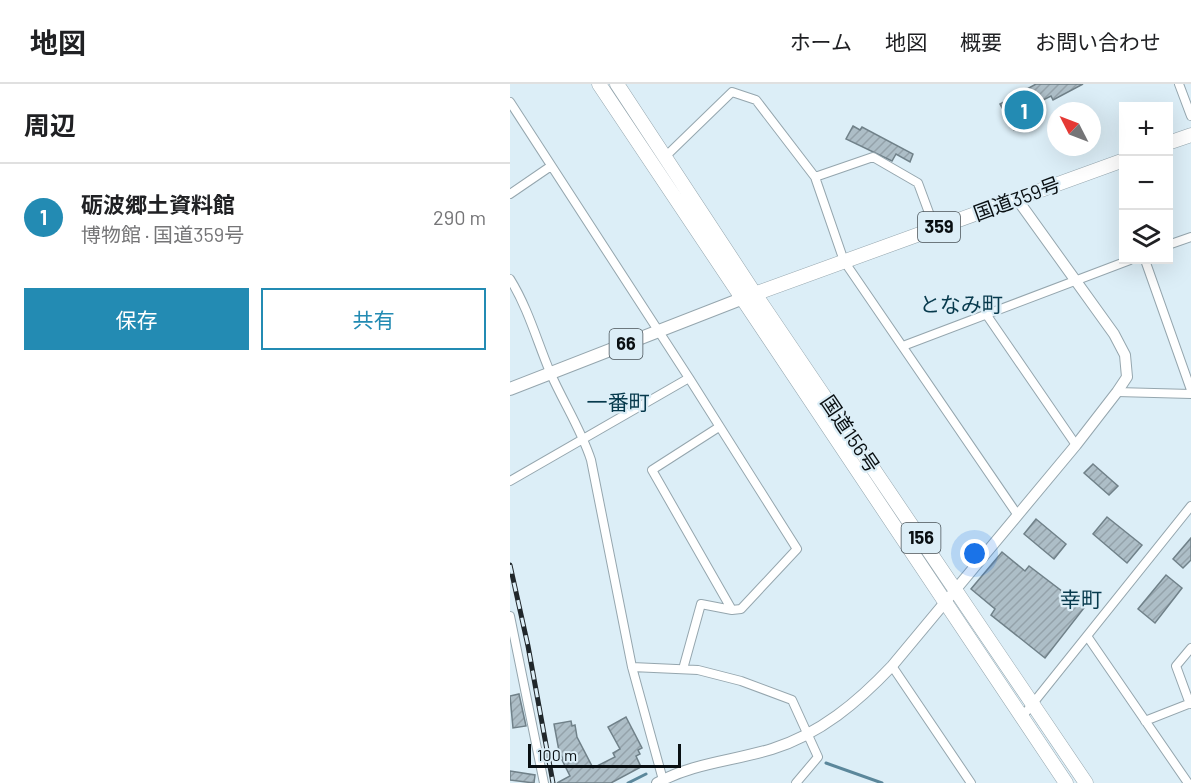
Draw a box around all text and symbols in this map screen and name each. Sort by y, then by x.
text: 地図 [30,25,86,59]
text: ホーム [790,29,852,54]
text: 地図 [885,29,927,54]
text: 概要 [960,29,1002,54]
text: お問い合わせ [1035,29,1161,54]
pin: 1 [1004,87,1044,132]
north arrow [1047,102,1101,156]
map controls [1119,102,1173,264]
button: + [1119,102,1173,156]
text: 周辺 [24,109,76,140]
button: − [1119,156,1173,210]
street label: 国道359号 [970,171,1064,225]
text: 砺波郷土資料館 [81,191,235,217]
text: 1 [40,205,47,229]
text: 290 m [433,205,486,229]
button: layers [1119,210,1173,264]
road number: 359 [918,212,960,242]
text: 博物館 · 国道359号 [81,222,244,246]
button: 保存 [24,288,249,350]
button: 共有 [261,288,486,350]
district label: となみ町 [919,291,1003,316]
road number: 66 [610,329,642,359]
district label: 一番町 [587,389,650,414]
street label: 国道156号 [816,390,885,476]
road number: 156 [902,523,940,553]
your location [960,539,989,568]
district label: 幸町 [1060,586,1102,611]
scale bar [528,741,681,768]
text: 100 m [537,745,577,764]

